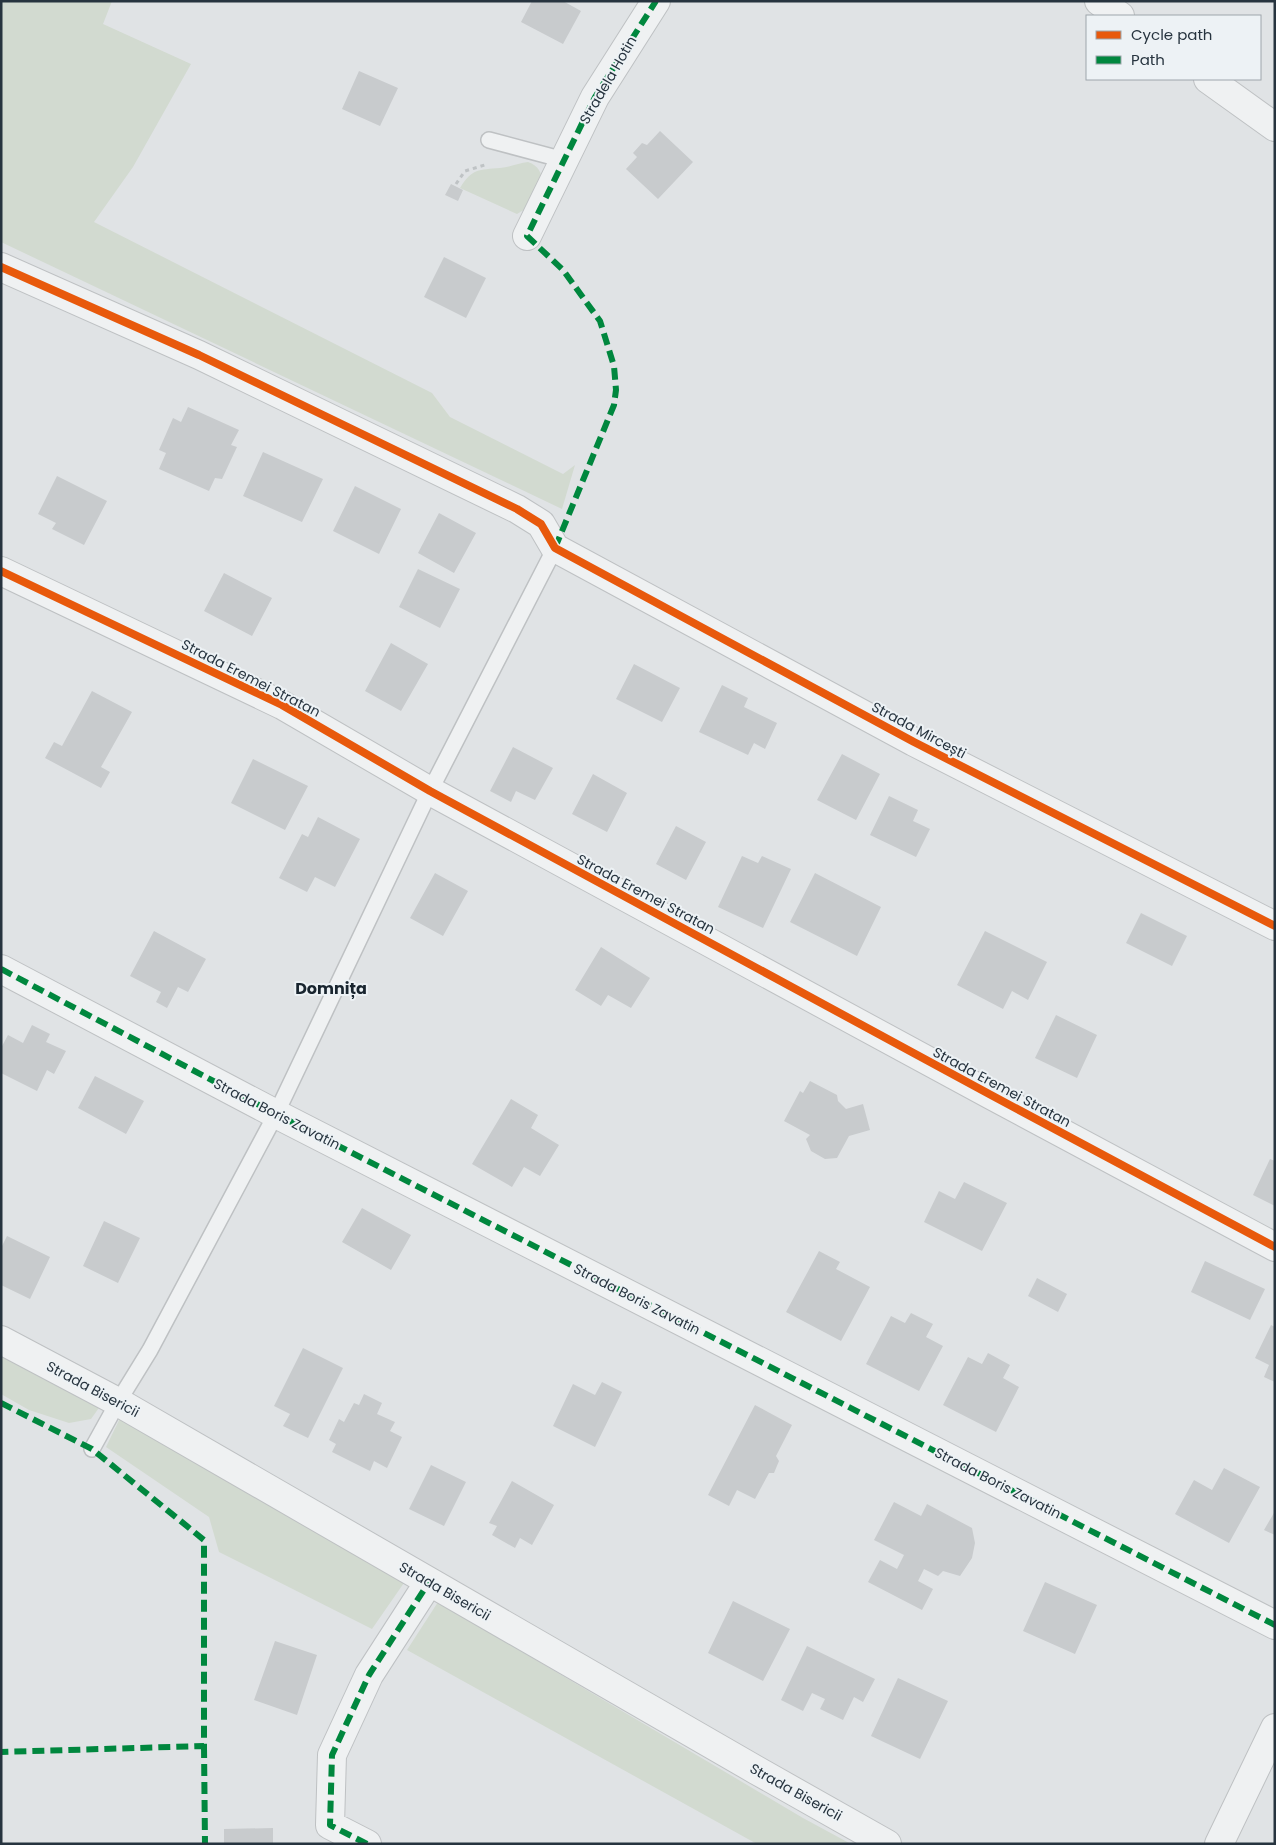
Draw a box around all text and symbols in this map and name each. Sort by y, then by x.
legend [1086,15,1261,80]
text: Cycle path [1131,24,1212,45]
street label: Stradela Hotin [575,32,641,128]
text: Path [1131,49,1165,70]
street label: Strada Eremei Stratan [178,634,324,722]
street label: Strada Mircești [868,697,970,763]
street label: Strada Eremei Stratan [574,849,718,939]
district label: Domnița [295,977,367,1000]
street label: Strada Eremei Stratan [930,1042,1074,1132]
street label: Strada Boris Zavatin [210,1073,344,1155]
street label: Strada Boris Zavatin [570,1258,704,1340]
street label: Strada Bisericii [43,1356,143,1422]
street label: Strada Boris Zavatin [931,1442,1065,1524]
street label: Strada Bisericii [396,1557,494,1625]
street label: Strada Bisericii [746,1758,846,1826]

